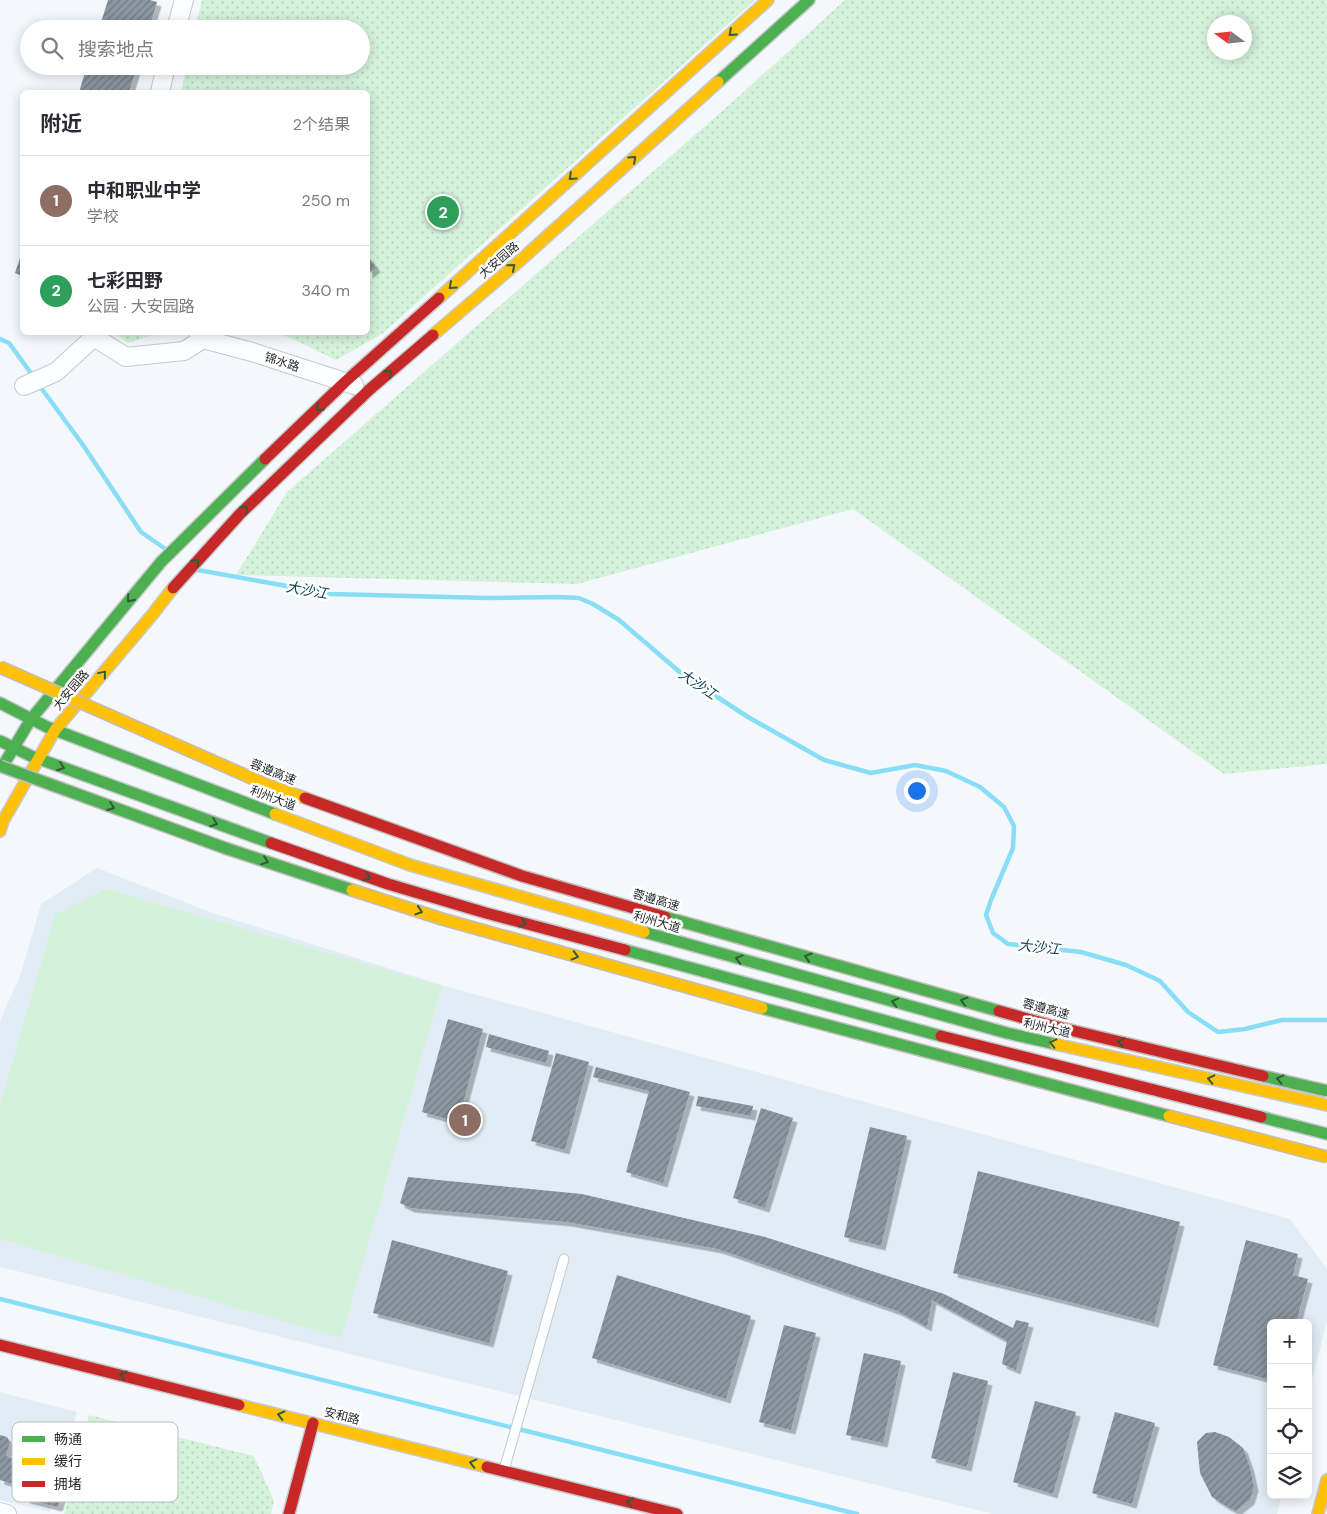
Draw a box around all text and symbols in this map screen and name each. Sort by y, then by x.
north arrow [1207,15,1252,60]
search box [20,20,370,75]
one-way arrow [728,27,737,36]
icon: search [38,34,66,62]
text: 搜索地点 [78,37,154,62]
text: 附近 [40,110,82,138]
text: 2个结果 [293,114,350,135]
one-way arrow [627,156,636,165]
one-way arrow [569,171,578,180]
text: 中和职业中学 [87,178,201,203]
text: 1 [53,190,59,211]
text: 250 m [302,190,350,211]
pin: 2 [427,193,459,231]
text: 学校 [87,206,119,227]
street label: 大安园路 [476,238,522,282]
one-way arrow [506,265,515,273]
text: 七彩田野 [87,268,163,293]
text: 2 [51,280,61,301]
text: 340 m [301,280,350,301]
one-way arrow [448,280,457,289]
text: 公园 · 大安园路 [87,296,195,317]
street label: 锦水路 [262,349,302,375]
one-way arrow [383,370,392,379]
one-way arrow [316,402,325,411]
one-way arrow [240,506,249,515]
one-way arrow [190,558,199,567]
water label: 大沙江 [285,577,331,603]
one-way arrow [127,594,136,603]
water label: 大沙江 [676,665,722,704]
street label: 大安园路 [49,666,93,714]
one-way arrow [97,670,106,679]
street label: 蓉遵高速 [248,756,298,788]
one-way arrow [56,761,65,771]
your location [904,778,930,804]
street label: 利州大道 [248,782,298,814]
one-way arrow [107,801,115,811]
one-way arrow [209,817,217,827]
one-way arrow [260,855,268,865]
one-way arrow [362,871,371,881]
street label: 蓉遵高速 [631,886,681,914]
one-way arrow [415,905,423,915]
street label: 利州大道 [632,908,682,936]
one-way arrow [518,917,527,928]
water label: 大沙江 [1017,936,1063,958]
one-way arrow [571,950,579,960]
one-way arrow [803,952,812,963]
one-way arrow [735,955,743,965]
street label: 蓉遵高速 [1021,995,1071,1023]
one-way arrow [960,996,969,1007]
one-way arrow [892,998,900,1008]
street label: 利州大道 [1022,1015,1072,1041]
one-way arrow [1117,1037,1126,1048]
one-way arrow [1048,1038,1057,1049]
one-way arrow [1207,1074,1216,1085]
one-way arrow [1275,1074,1284,1085]
pin: 1 [449,1101,481,1139]
map controls [1267,1319,1312,1499]
button: + [1267,1319,1312,1364]
button: − [1267,1364,1312,1409]
one-way arrow [119,1370,128,1381]
street label: 安和路 [323,1404,361,1428]
button: locate [1267,1409,1312,1454]
one-way arrow [276,1410,285,1421]
legend [12,1422,178,1502]
text: 畅通 [54,1430,82,1448]
text: 缓行 [54,1452,82,1470]
button: layers [1267,1454,1312,1499]
one-way arrow [469,1458,477,1468]
text: 拥堵 [54,1475,82,1493]
one-way arrow [626,1497,635,1508]

